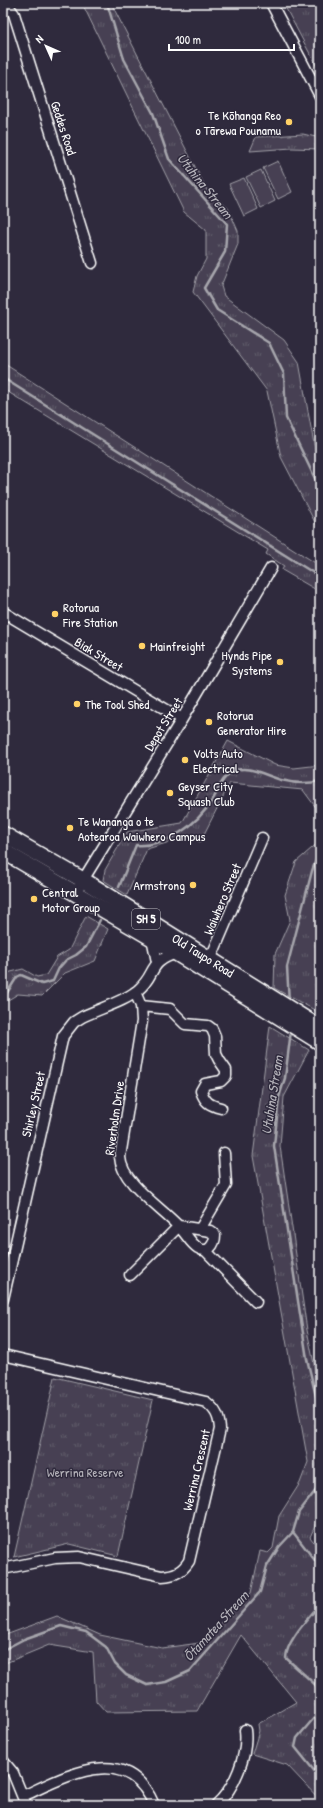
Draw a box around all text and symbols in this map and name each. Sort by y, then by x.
north arrow [26,26,66,66]
scale bar [169,26,294,52]
text: 100 m [175,31,201,48]
text: N [32,32,46,46]
street label: Geddes Road [47,99,81,157]
place label: Te Kōhanga Reo o Tārewa Pounamu [196,106,281,139]
marker: Te Kōhanga Reo o Tārewa Pounamu [284,117,294,127]
water label: Utuhina Stream [173,149,238,223]
place label: Rotorua Fire Station [62,598,118,631]
marker: Rotorua Fire Station [50,609,60,619]
street label: Biak Street [72,633,127,676]
place label: Mainfreight [150,637,206,655]
marker: Mainfreight [137,641,147,651]
place label: Hynds Pipe Systems [222,646,272,679]
marker: Hynds Pipe Systems [275,657,285,667]
street label: Depot Street [139,693,187,754]
place label: The Tool Shed [85,695,149,713]
marker: The Tool Shed [72,699,82,709]
place label: Rotorua Generator Hire [217,706,286,739]
marker: Rotorua Generator Hire [204,717,214,727]
place label: Volts Auto Electrical [193,744,243,777]
marker: Volts Auto Electrical [180,755,190,765]
place label: Geyser City Squash Club [178,777,235,810]
marker: Geyser City Squash Club [165,788,175,798]
place label: Te Wananga o te Aotearoa Waiwhero Campus [78,812,205,845]
marker: Te Wananga o te Aotearoa Waiwhero Campus [65,823,75,833]
street label: Waiwhero Street [199,860,245,938]
place label: Armstrong [133,876,185,894]
marker: Armstrong [188,880,198,890]
place label: Central Motor Group [42,883,100,916]
marker: Central Motor Group [29,894,39,904]
road number: SH 5 [132,909,160,929]
street label: Old Taupo Road [169,929,238,981]
water label: Utuhina Stream [256,1054,287,1136]
street label: Shirley Street [17,1069,49,1139]
street label: Riverholm Drive [100,1080,128,1156]
street label: Werrina Crescent [178,1427,214,1512]
park label: Werrina Reserve [47,1463,123,1481]
water label: Ōtamatea Stream [179,1586,253,1665]

